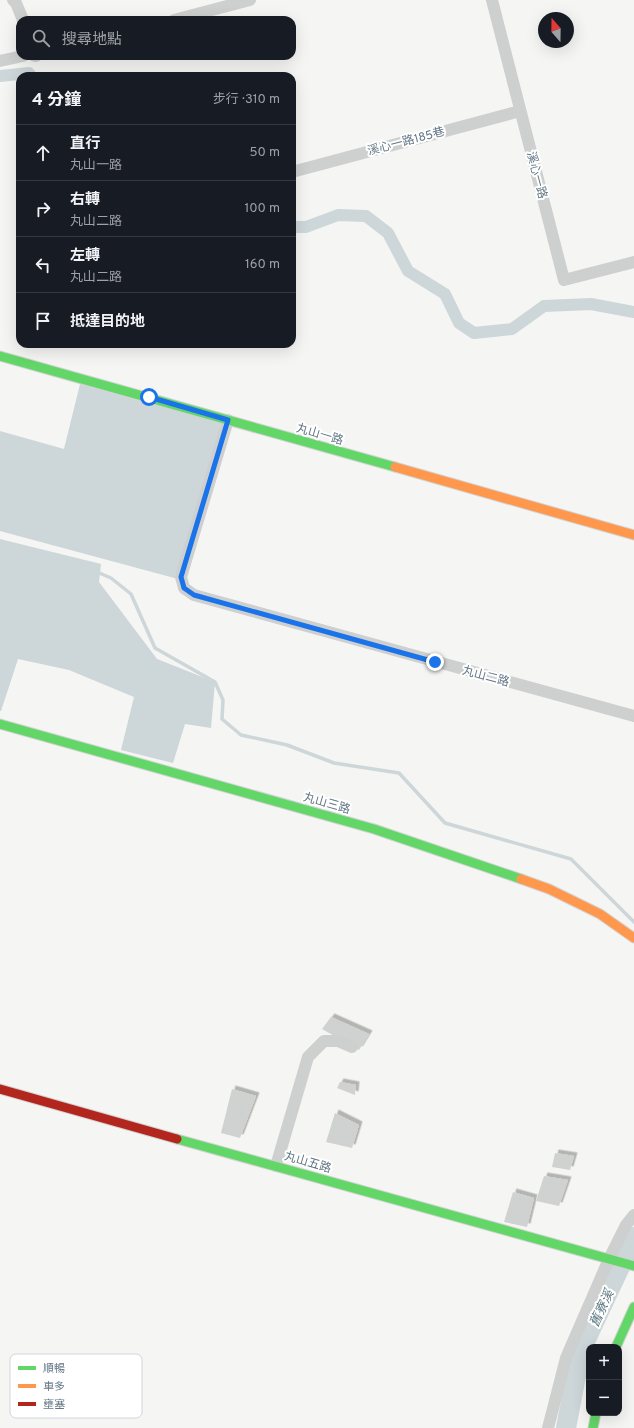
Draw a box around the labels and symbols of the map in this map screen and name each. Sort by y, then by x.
north arrow [538,12,574,48]
street label: 溪心一路185巷 [366,124,447,160]
street label: 溪心一路 [522,150,550,201]
route start [140,388,158,406]
street label: 丸山一路 [294,421,345,449]
route end [426,653,444,671]
street label: 丸山二路 [460,663,511,691]
street label: 丸山三路 [301,790,352,818]
street label: 丸山五路 [282,1149,333,1177]
water label: 舊寮溪 [587,1286,619,1330]
legend [10,1354,142,1418]
text: 順暢 [43,1362,65,1376]
text: 車多 [43,1380,65,1394]
text: 壅塞 [43,1398,65,1412]

